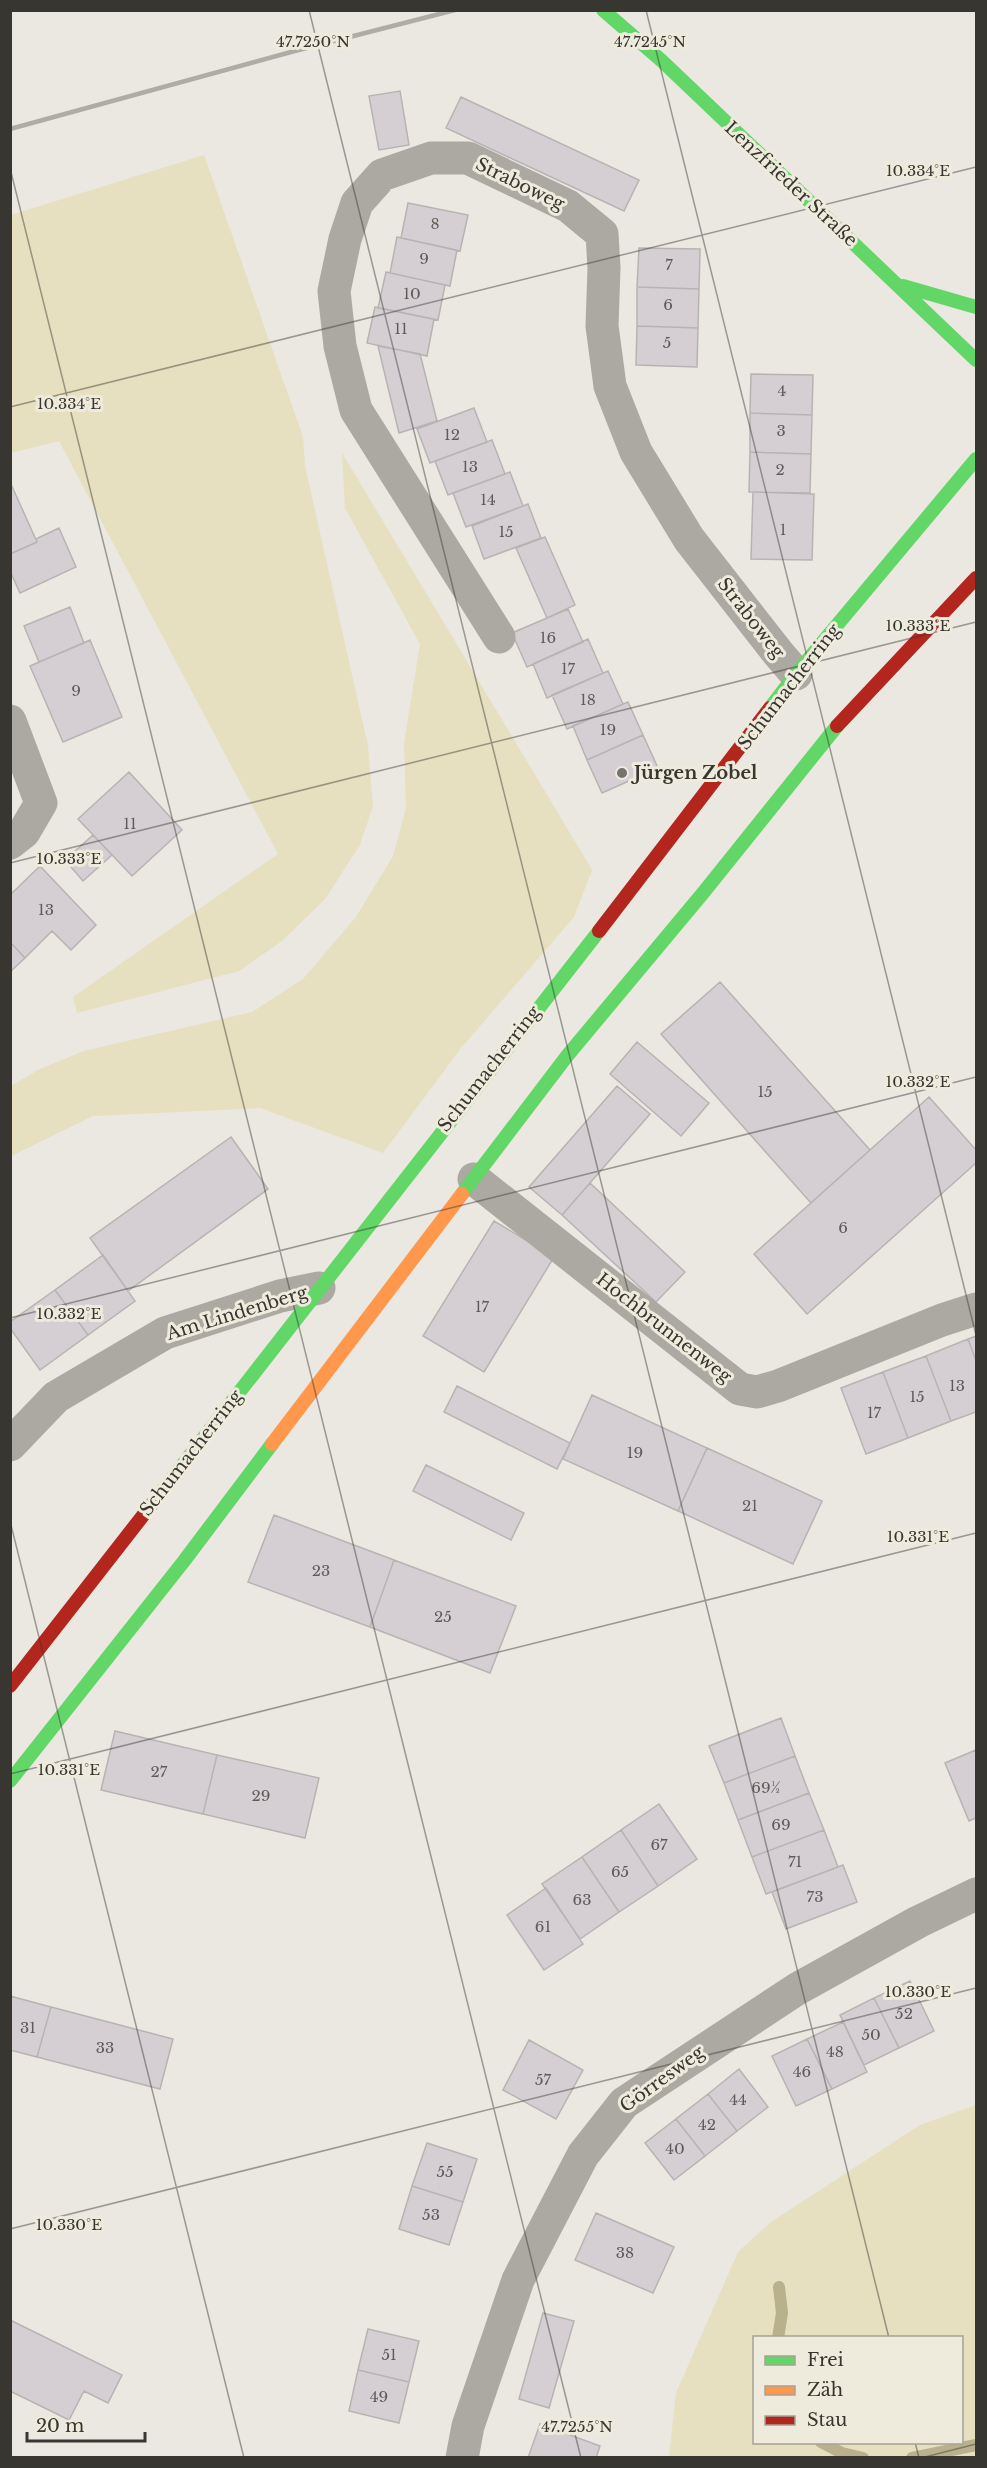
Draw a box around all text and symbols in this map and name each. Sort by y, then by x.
text: 47.7250°N [276,32,350,51]
text: 47.7245°N [614,32,686,51]
street label: Lenzfrieder Straße [720,117,862,251]
street label: Straboweg [472,153,568,215]
text: 10.334°E [886,161,950,180]
house number: 8 [430,214,440,233]
house number: 9 [419,249,429,268]
house number: 7 [665,255,673,274]
house number: 10 [403,284,421,303]
house number: 6 [663,295,673,314]
house number: 11 [394,319,408,338]
house number: 5 [663,333,671,352]
house number: 4 [778,381,786,400]
text: 10.334°E [37,394,101,413]
house number: 3 [776,421,786,440]
house number: 12 [444,425,460,444]
house number: 13 [462,457,478,476]
house number: 2 [775,460,785,479]
house number: 14 [480,490,496,509]
house number: 1 [780,520,786,539]
house number: 15 [498,522,514,541]
street label: Straboweg [713,573,789,663]
text: 10.333°E [886,616,951,635]
street label: Schumacherring [733,619,845,754]
house number: 16 [540,628,556,647]
house number: 17 [561,659,576,678]
house number: 9 [71,681,81,700]
house number: 18 [580,690,596,709]
house number: 19 [600,720,616,739]
place label: Jürgen Zobel [630,762,758,784]
marker: Jürgen Zobel [615,766,629,780]
house number: 11 [123,814,137,833]
text: 10.333°E [37,849,102,868]
house number: 13 [38,900,54,919]
street label: Schumacherring [433,1001,545,1136]
text: 10.332°E [886,1072,951,1091]
house number: 15 [757,1082,773,1101]
house number: 6 [838,1218,848,1237]
street label: Hochbrunnenweg [592,1268,736,1388]
street label: Am Lindenberg [163,1281,310,1345]
house number: 17 [475,1297,490,1316]
text: 10.332°E [37,1304,102,1323]
house number: 13 [949,1376,965,1395]
street label: Schumacherring [135,1385,247,1520]
house number: 15 [909,1387,925,1406]
house number: 17 [867,1403,882,1422]
house number: 19 [627,1443,643,1462]
house number: 21 [742,1496,758,1515]
text: 10.331°E [887,1527,949,1546]
house number: 23 [312,1561,330,1580]
house number: 25 [434,1607,452,1626]
text: 10.331°E [38,1760,100,1779]
house number: 27 [151,1762,168,1781]
house number: 69½ [751,1778,781,1797]
house number: 29 [252,1786,270,1805]
house number: 69 [771,1815,791,1834]
house number: 67 [650,1835,668,1854]
house number: 71 [788,1852,802,1871]
house number: 65 [611,1862,629,1881]
house number: 73 [807,1887,823,1906]
house number: 63 [573,1890,591,1909]
house number: 61 [535,1917,551,1936]
text: 10.330°E [885,1982,951,2001]
house number: 52 [895,2004,913,2023]
house number: 31 [20,2018,36,2037]
house number: 50 [861,2025,881,2044]
house number: 33 [96,2038,114,2057]
street label: Görresweg [616,2041,709,2117]
house number: 48 [826,2042,844,2061]
house number: 46 [793,2062,811,2081]
house number: 57 [535,2070,551,2089]
house number: 44 [729,2090,747,2109]
house number: 42 [698,2115,716,2134]
house number: 40 [665,2139,685,2158]
house number: 55 [436,2162,454,2181]
house number: 53 [422,2205,440,2224]
text: 10.330°E [36,2215,102,2234]
house number: 38 [616,2243,634,2262]
legend [753,2336,963,2444]
house number: 51 [381,2345,397,2364]
text: Frei [807,2349,844,2371]
text: Zäh [807,2379,843,2401]
house number: 49 [370,2387,388,2406]
scale bar [27,2405,146,2443]
text: Stau [807,2409,847,2431]
text: 20 m [36,2415,84,2437]
text: 47.7255°N [541,2417,613,2436]

